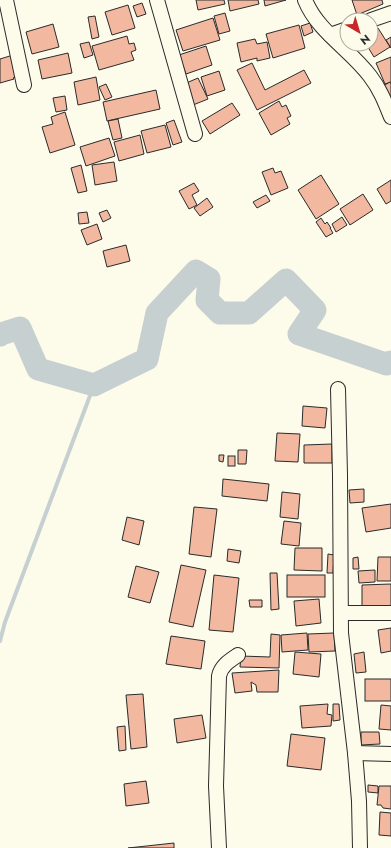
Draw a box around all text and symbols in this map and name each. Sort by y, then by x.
north arrow [339,12,379,52]
text: N [357,31,374,49]

